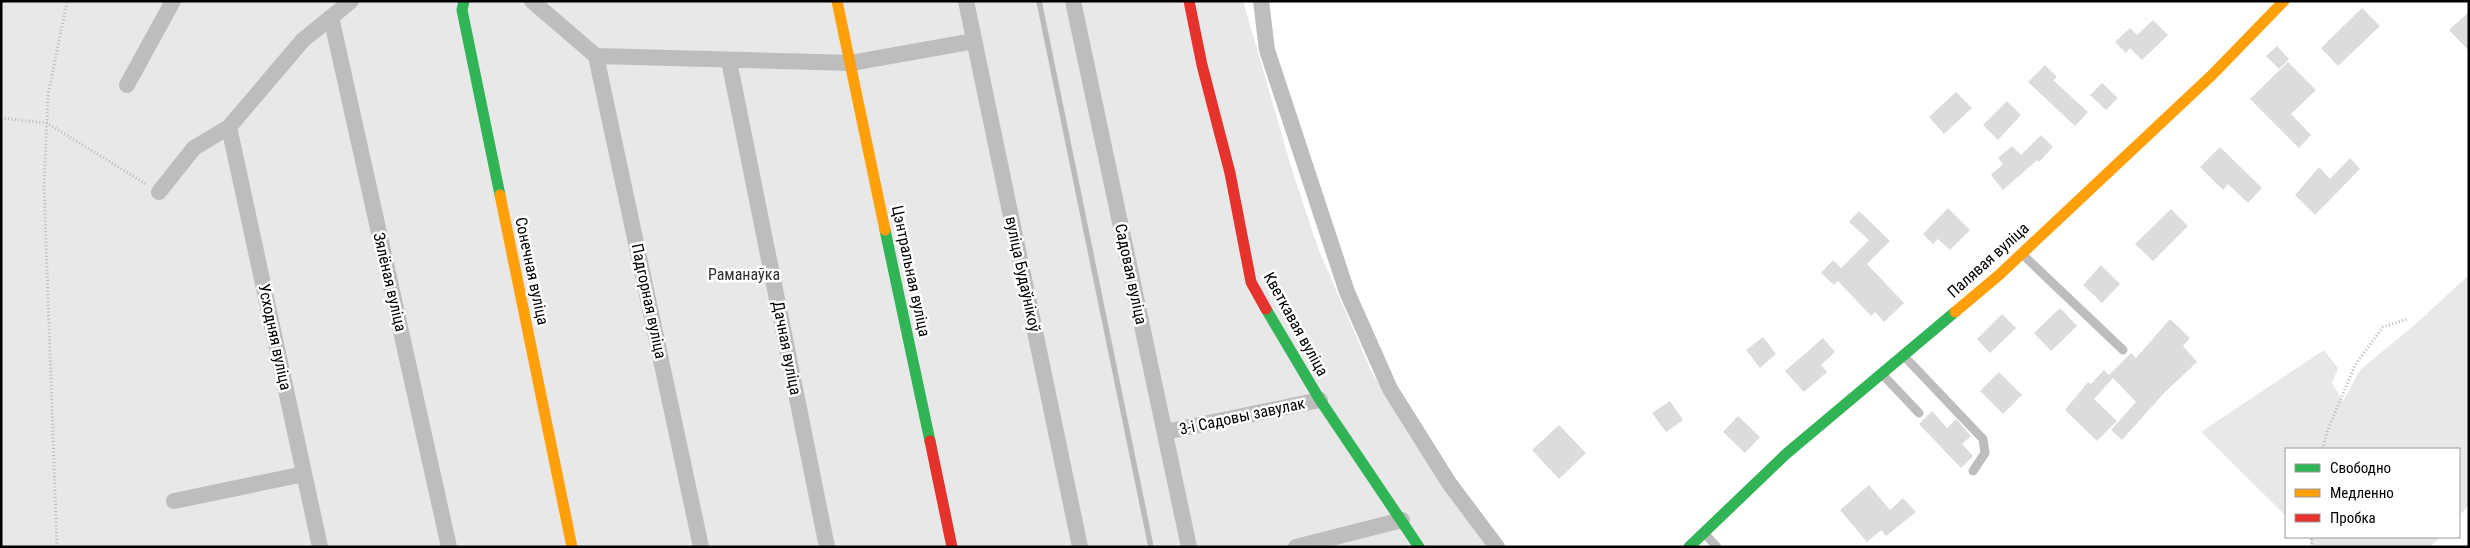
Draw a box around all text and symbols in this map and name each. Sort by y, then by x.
street label: Цэнтральная вуліца [888,204,934,338]
street label: Сонечная вуліца [511,215,553,327]
street label: вуліца Будаўнікоў [1001,215,1045,334]
street label: Палявая вуліца [1943,219,2033,301]
street label: Садовая вуліца [1111,222,1151,326]
street label: Зялёная вуліца [369,231,411,333]
street label: Падгорная вуліца [628,242,670,360]
park label: Раманаўка [708,265,780,284]
street label: Кветкавая вуліца [1260,269,1332,379]
street label: Усходняя вуліца [254,282,296,392]
street label: Дачная вуліца [769,299,805,397]
street label: 3-і Садовы завулак [1178,393,1307,439]
legend [2285,448,2460,538]
text: Свободно [2330,459,2391,477]
text: Медленно [2330,484,2394,502]
text: Пробка [2330,509,2376,527]

